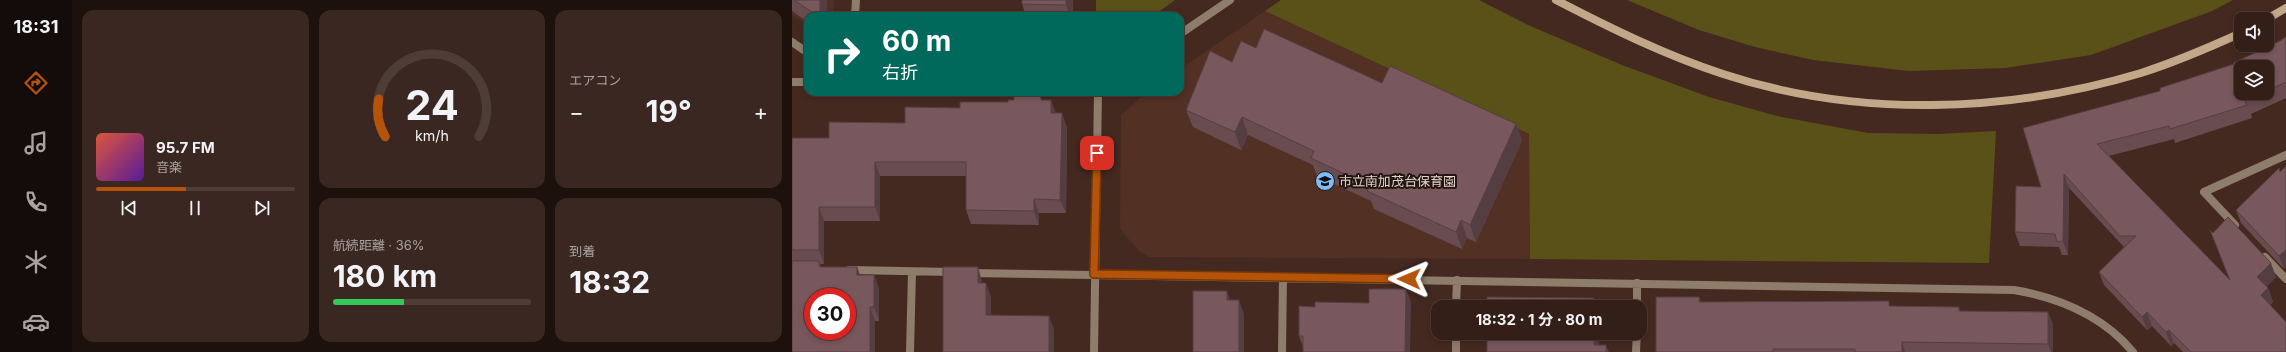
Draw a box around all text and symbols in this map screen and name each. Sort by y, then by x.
map controls [2234,12,2274,100]
button: sound [2234,12,2274,52]
text: 18:31 [14,16,58,37]
text: 60 m [882,24,951,58]
icon: right [816,28,868,80]
button: layers [2234,60,2274,100]
text: 右折 [882,62,918,83]
icon: directions [22,69,50,97]
text: エアコン [569,72,621,88]
text: 24 [405,80,459,130]
text: 19° [646,93,692,129]
text: − [569,99,584,125]
text: + [753,99,768,125]
text: km/h [415,127,449,144]
icon: music [22,129,50,157]
pin [1080,136,1114,170]
text: 95.7 FM [156,138,215,157]
icon: arrive [1086,142,1108,164]
text: 音楽 [156,159,182,175]
school or university icon: 市立南加茂台保育園 [1314,170,1336,192]
place label: 市立南加茂台保育園 [1339,173,1456,189]
icon: phone [22,188,50,216]
icon: previous [118,197,140,219]
icon: pause [184,197,206,219]
icon: next [251,197,273,219]
text: 航続距離 · 36% [333,237,425,253]
text: 到着 [569,243,595,259]
icon: climate [22,248,50,276]
text: 180 km [333,258,437,294]
position arrow [1388,258,1430,300]
text: 18:32 [569,264,650,300]
speed limit sign: 30 [804,288,856,340]
icon: car [22,308,50,336]
text: 18:32 · 1 分 · 80 m [1476,310,1602,329]

